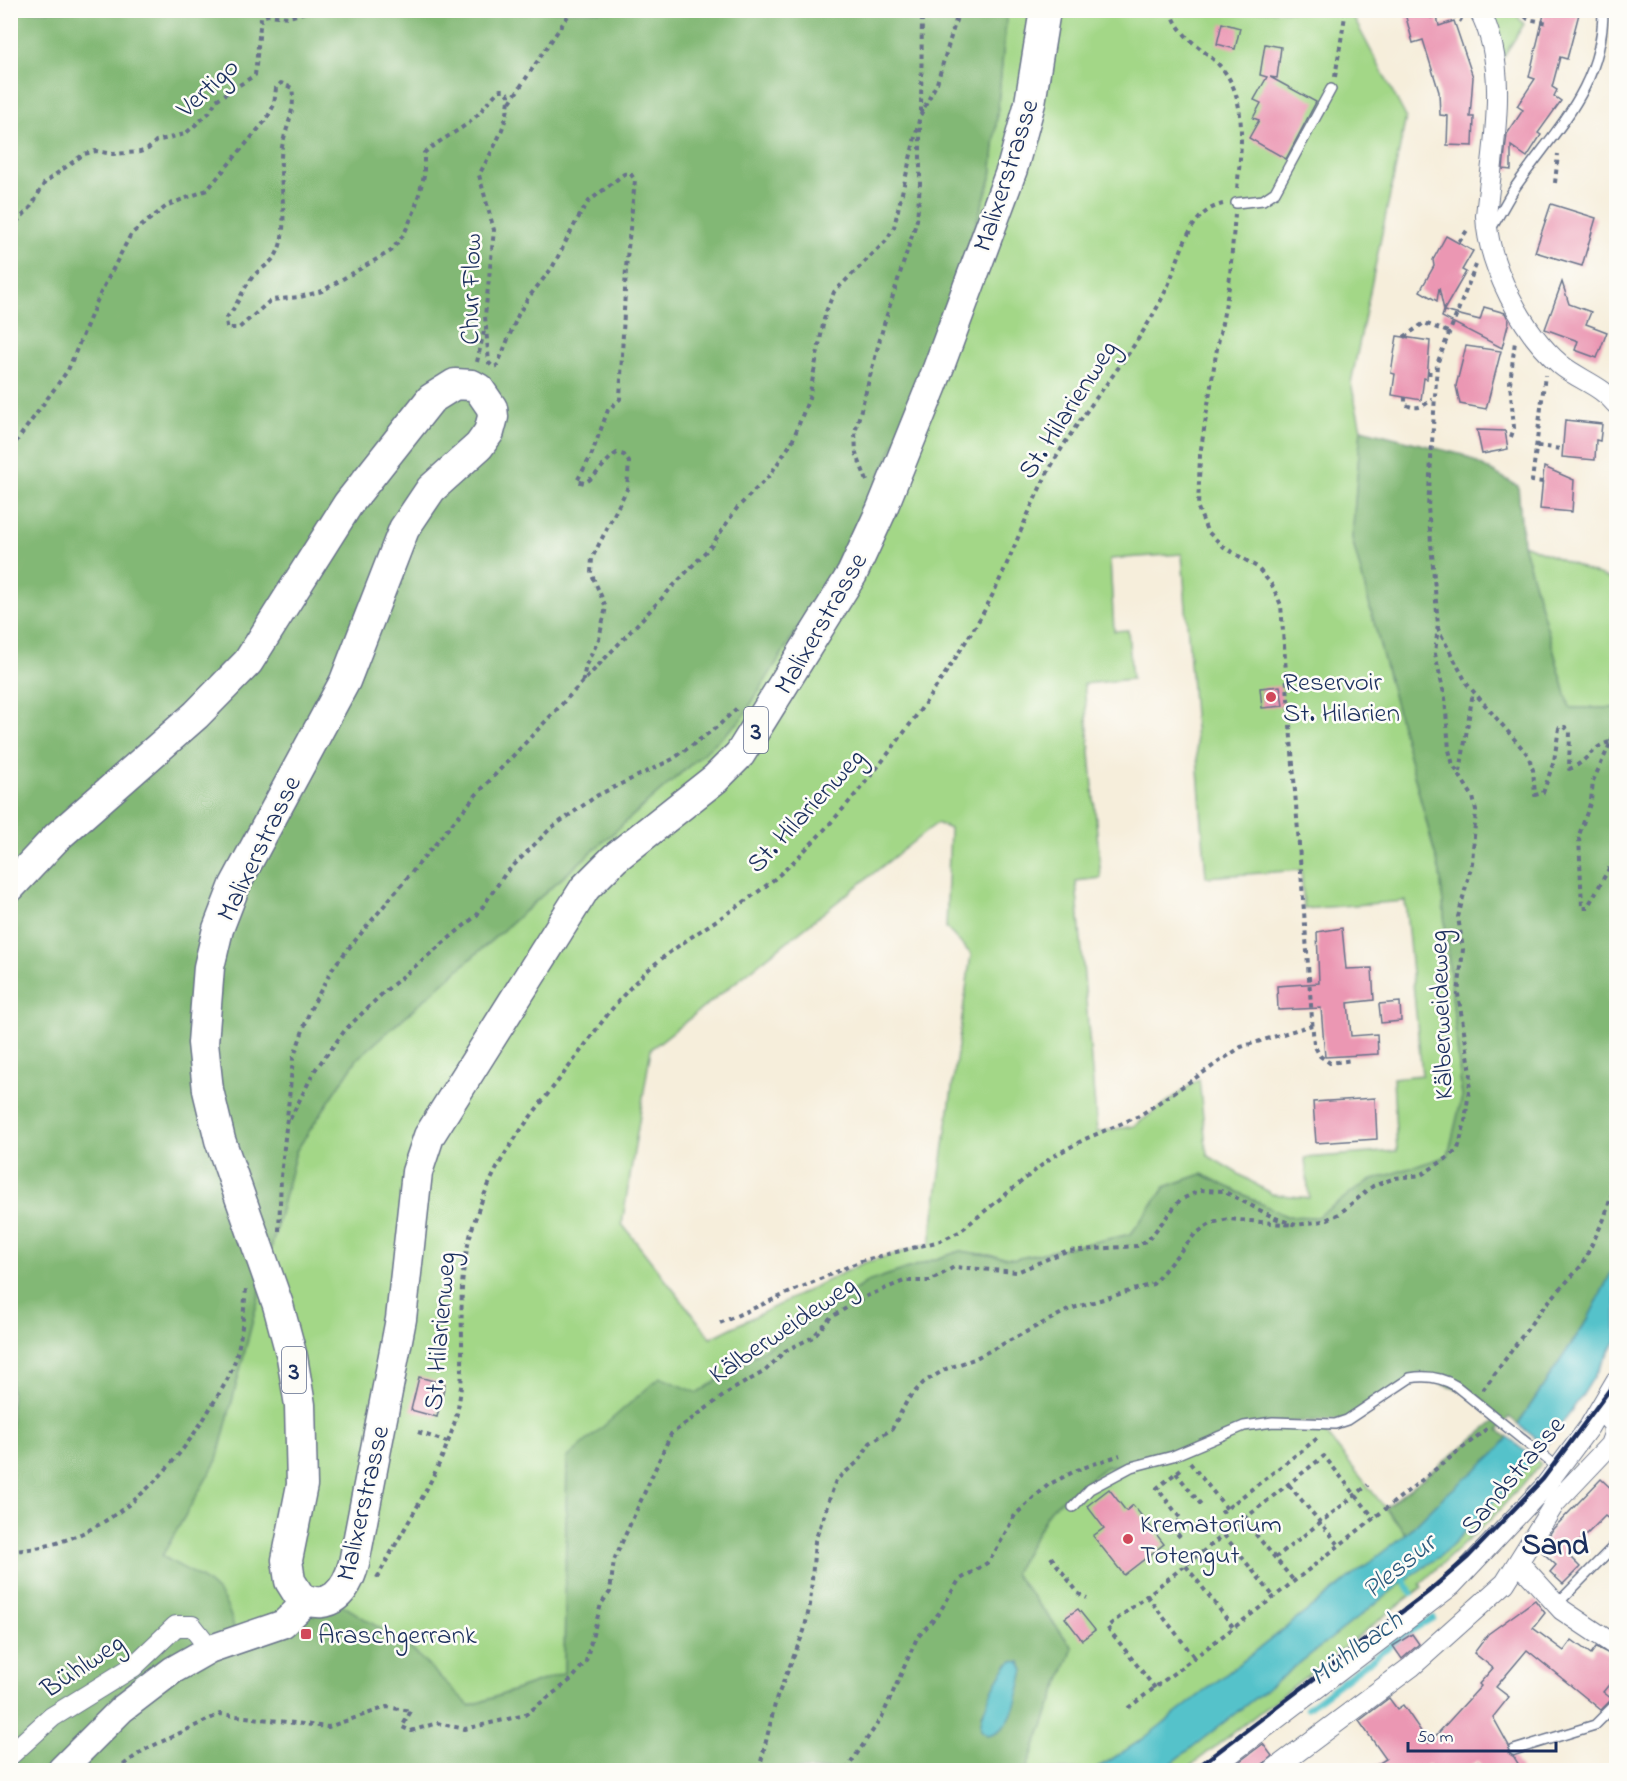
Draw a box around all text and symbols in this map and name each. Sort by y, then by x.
street label: Vertigo [168,50,249,129]
street label: Malixerstrasse [964,94,1051,257]
street label: Chur Flow [452,233,493,345]
street label: St. Hilarienweg [1009,333,1129,488]
street label: Malixerstrasse [766,545,879,703]
place label: Reservoir St. Hilarien [1283,664,1400,734]
marker: Reservoir St. Hilarien [1264,690,1278,704]
road number: 3 [744,707,768,753]
street label: St. Hilarienweg [738,740,875,883]
street label: Malixerstrasse [208,769,313,929]
street label: Kälberweideweg [1420,929,1465,1101]
street label: St. Hilarienweg [415,1250,468,1412]
street label: Kälberweideweg [702,1267,865,1395]
road number: 3 [282,1347,306,1393]
street label: Sandstrasse [1452,1408,1576,1545]
street label: Malixerstrasse [328,1421,401,1585]
place label: Krematorium Totengut [1140,1506,1282,1576]
water label: Plessur [1354,1523,1449,1610]
district label: Sand [1521,1525,1589,1569]
marker: Krematorium Totengut [1121,1532,1135,1546]
water label: Mühlbach [1302,1602,1413,1698]
place label: Araschgerrank [318,1617,477,1656]
street label: Bühlweg [33,1625,133,1710]
marker: Araschgerrank [299,1627,313,1641]
scale bar [1408,1715,1556,1753]
text: 50 m [1417,1725,1454,1751]

